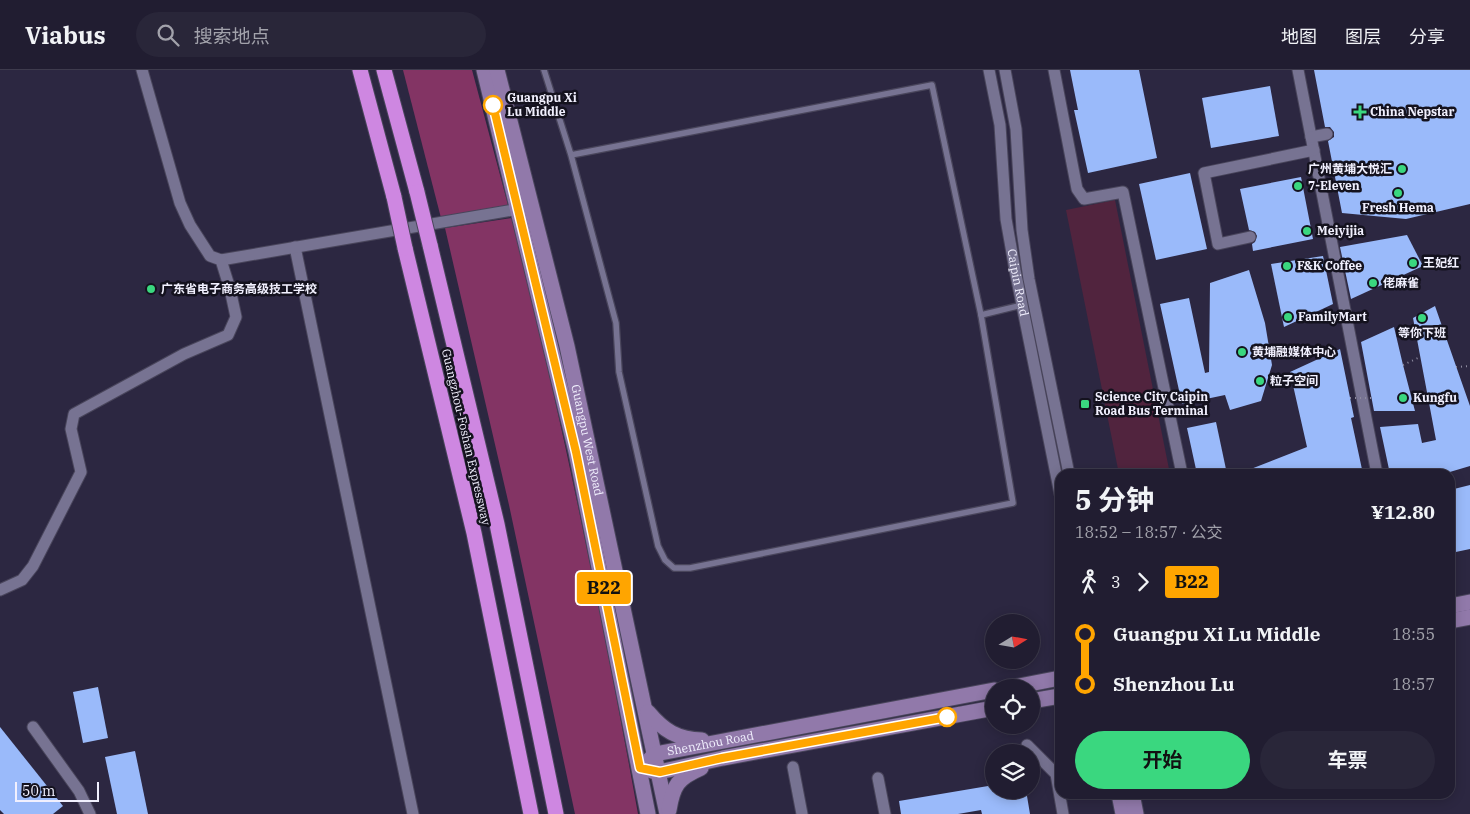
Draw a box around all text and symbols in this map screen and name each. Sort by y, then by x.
search box [136,12,486,57]
text: Viabus [25,19,106,51]
icon: search [154,21,182,49]
text: 搜索地点 [194,24,270,48]
text: 地图 [1281,25,1317,48]
text: 图层 [1345,25,1381,48]
text: 分享 [1409,25,1445,48]
place label: Guangpu Xi Lu Middle [507,90,577,119]
marker: Guangpu Xi Lu Middle [483,95,503,115]
place label: China Nepstar [1370,104,1454,119]
marker: China Nepstar [1354,106,1366,118]
place label: 广州黄埔大悦汇 [1308,161,1392,176]
marker: 广州黄埔大悦汇 [1396,163,1408,175]
place label: 7-Eleven [1308,178,1360,193]
marker: 7-Eleven [1292,180,1304,192]
marker: Fresh Hema [1392,187,1404,199]
place label: Fresh Hema [1362,200,1434,215]
place label: Meiyijia [1317,223,1364,238]
marker: Meiyijia [1301,225,1313,237]
street label: Caipin Road [1004,248,1032,318]
place label: 王妃红 [1423,255,1459,270]
marker: 王妃红 [1407,257,1419,269]
place label: F&K Coffee [1297,258,1362,273]
marker: F&K Coffee [1281,260,1293,272]
place label: 佬麻雀 [1383,275,1419,290]
marker: 佬麻雀 [1367,277,1379,289]
place label: 广东省电子商务高级技工学校 [161,281,317,296]
marker: 广东省电子商务高级技工学校 [145,283,157,295]
place label: FamilyMart [1298,309,1367,324]
marker: FamilyMart [1282,311,1294,323]
marker: 等你下班 [1416,312,1428,324]
place label: 等你下班 [1398,325,1446,340]
place label: 黄埔融媒体中心 [1252,344,1336,359]
marker: 黄埔融媒体中心 [1236,346,1248,358]
street label: Guangzhou-Foshan Expressway [439,347,494,527]
place label: 粒子空间 [1270,373,1318,388]
marker: 粒子空间 [1254,375,1266,387]
street label: Guangpu West Road [568,383,607,497]
place label: Science City Caipin Road Bus Terminal [1095,389,1208,418]
place label: Kungfu [1413,390,1457,405]
marker: Kungfu [1397,392,1409,404]
marker: Science City Caipin Road Bus Terminal [1079,398,1091,410]
text: 5 分钟 [1075,481,1154,518]
text: ¥12.80 [1371,500,1435,524]
text: 18:52 – 18:57 · 公交 [1075,522,1222,542]
icon: walk [1075,568,1103,596]
icon: forward [1129,568,1157,596]
text: B22 [1175,570,1209,593]
line badge: B22 [575,572,633,604]
text: 3 [1111,572,1121,592]
text: B22 [587,576,621,599]
north arrow [985,614,1040,669]
map controls [985,614,1040,799]
text: Guangpu Xi Lu Middle [1113,622,1321,646]
text: 18:55 [1392,624,1435,644]
text: Shenzhou Lu [1113,672,1235,696]
text: 18:57 [1392,674,1435,694]
button: locate [985,679,1040,734]
unlabelled marker [937,707,957,727]
street label: Shenzhou Road [666,727,755,759]
button: 开始 [1075,731,1250,789]
button: 车票 [1260,731,1435,789]
button: layers [985,744,1040,799]
scale bar [15,779,99,802]
text: 50 m [22,782,55,800]

